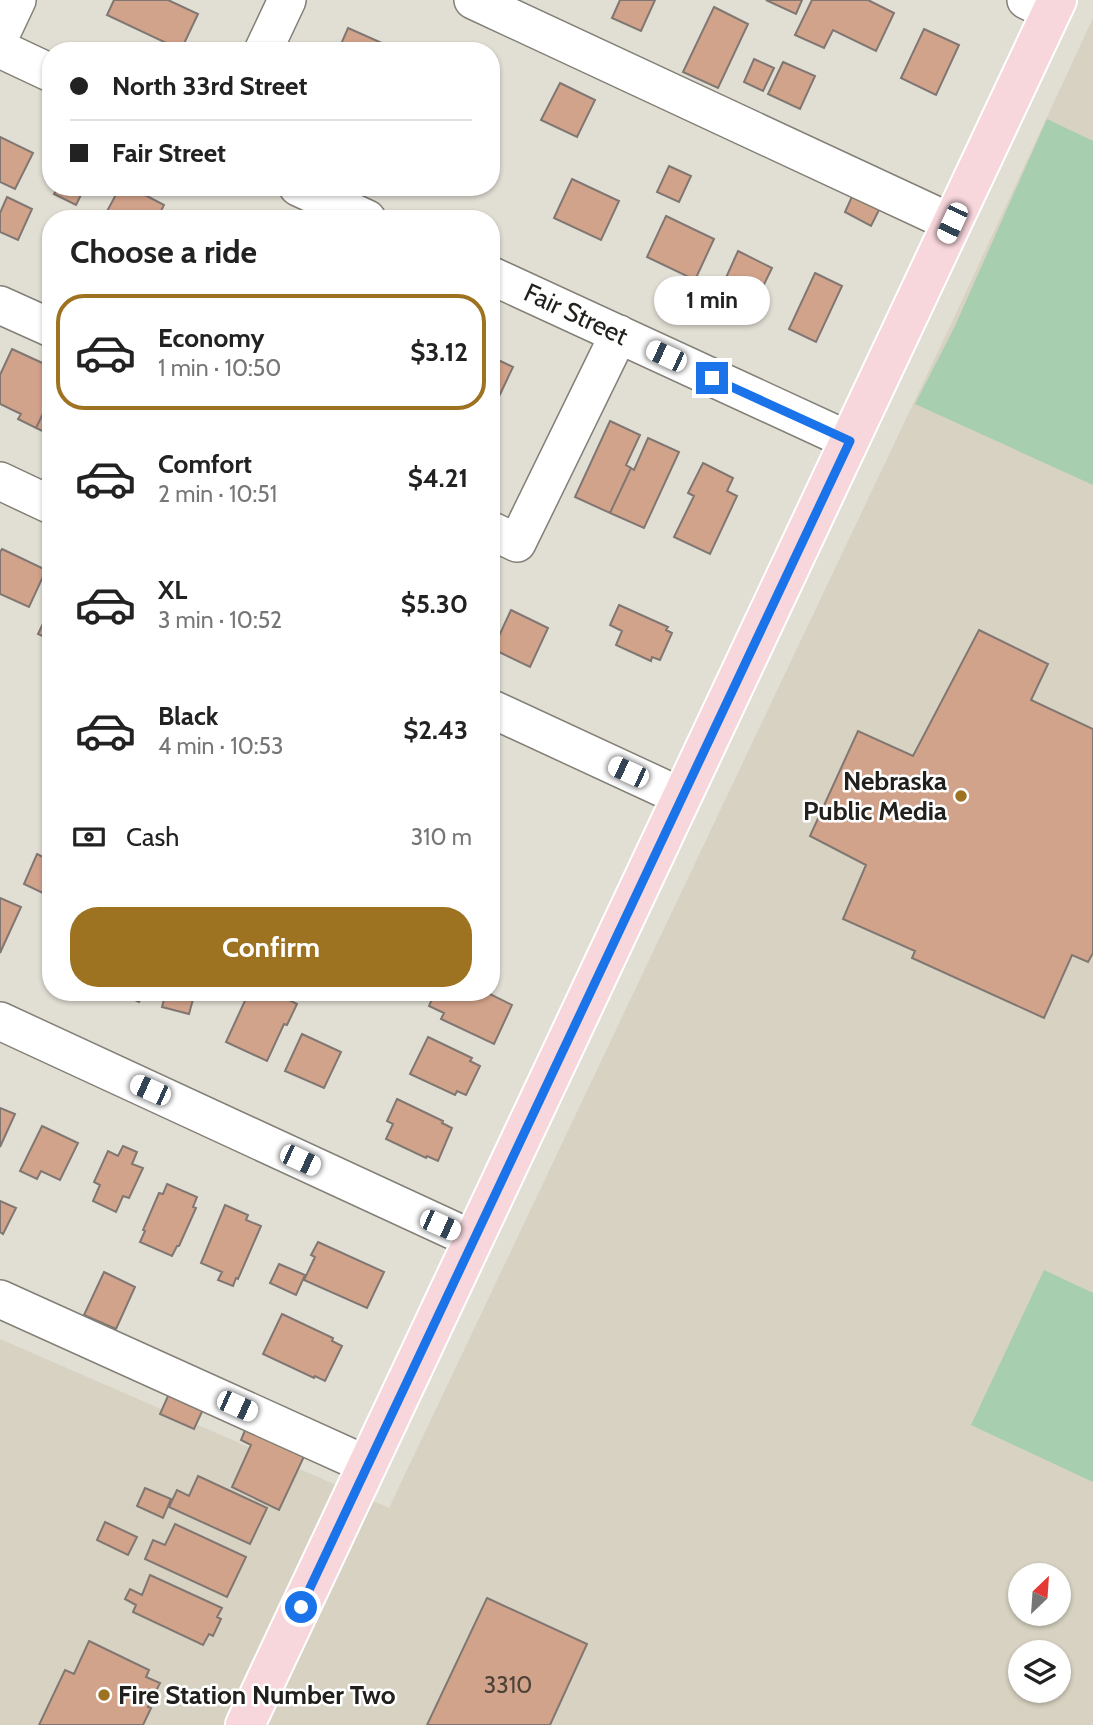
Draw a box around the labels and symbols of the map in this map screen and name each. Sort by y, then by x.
car [934,200,971,246]
street label: Fair Street [519,276,633,352]
callout: 1 min [654,276,770,326]
car [643,338,690,374]
route end [696,362,728,394]
car [605,754,652,790]
place label: Nebraska Public Media [803,765,947,827]
marker: Nebraska Public Media [953,788,969,804]
car [127,1072,174,1108]
car [277,1142,324,1178]
car [417,1207,464,1243]
car [214,1388,261,1424]
north arrow [1008,1563,1071,1626]
route start [285,1591,317,1623]
house number: 3310 [484,1671,532,1699]
place label: Fire Station Number Two [118,1679,396,1711]
marker: Fire Station Number Two [96,1687,112,1703]

